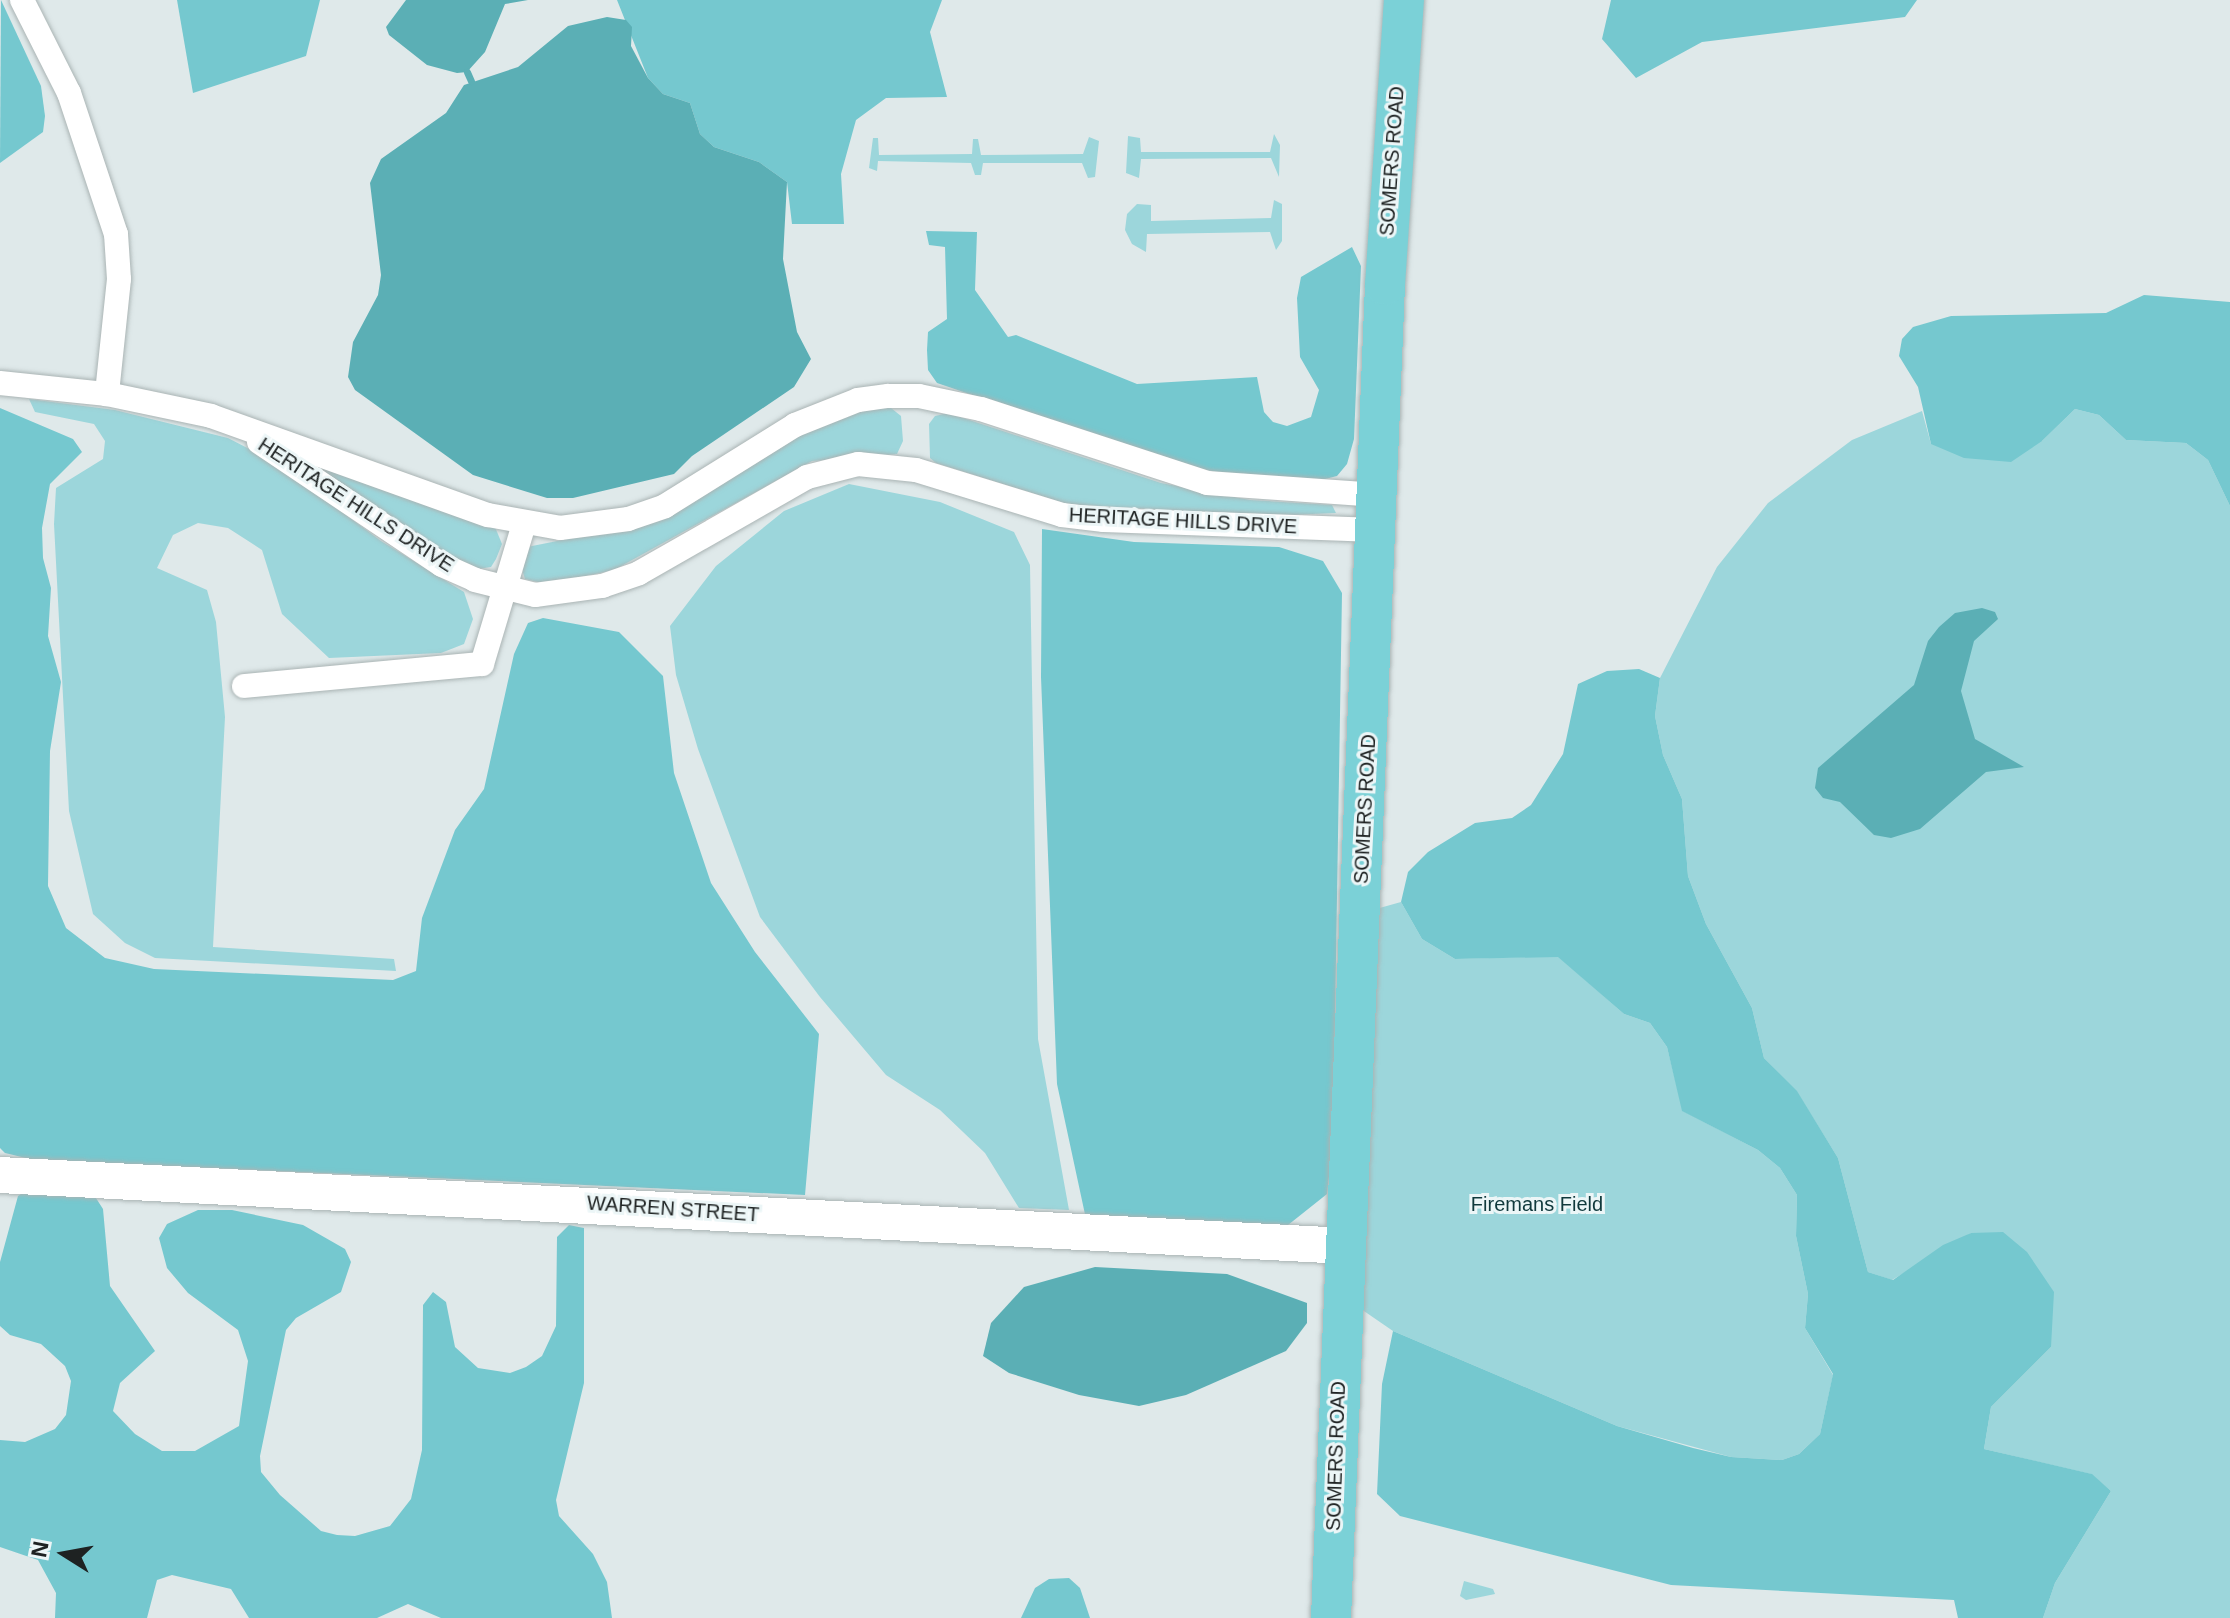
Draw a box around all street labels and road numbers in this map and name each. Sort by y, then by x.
street label: SOMERS ROAD [1375,85,1409,237]
street label: HERITAGE HILLS DRIVE [254,433,458,577]
street label: HERITAGE HILLS DRIVE [1068,503,1298,539]
street label: SOMERS ROAD [1349,733,1381,885]
street label: WARREN STREET [586,1191,760,1227]
street label: SOMERS ROAD [1321,1381,1351,1531]

